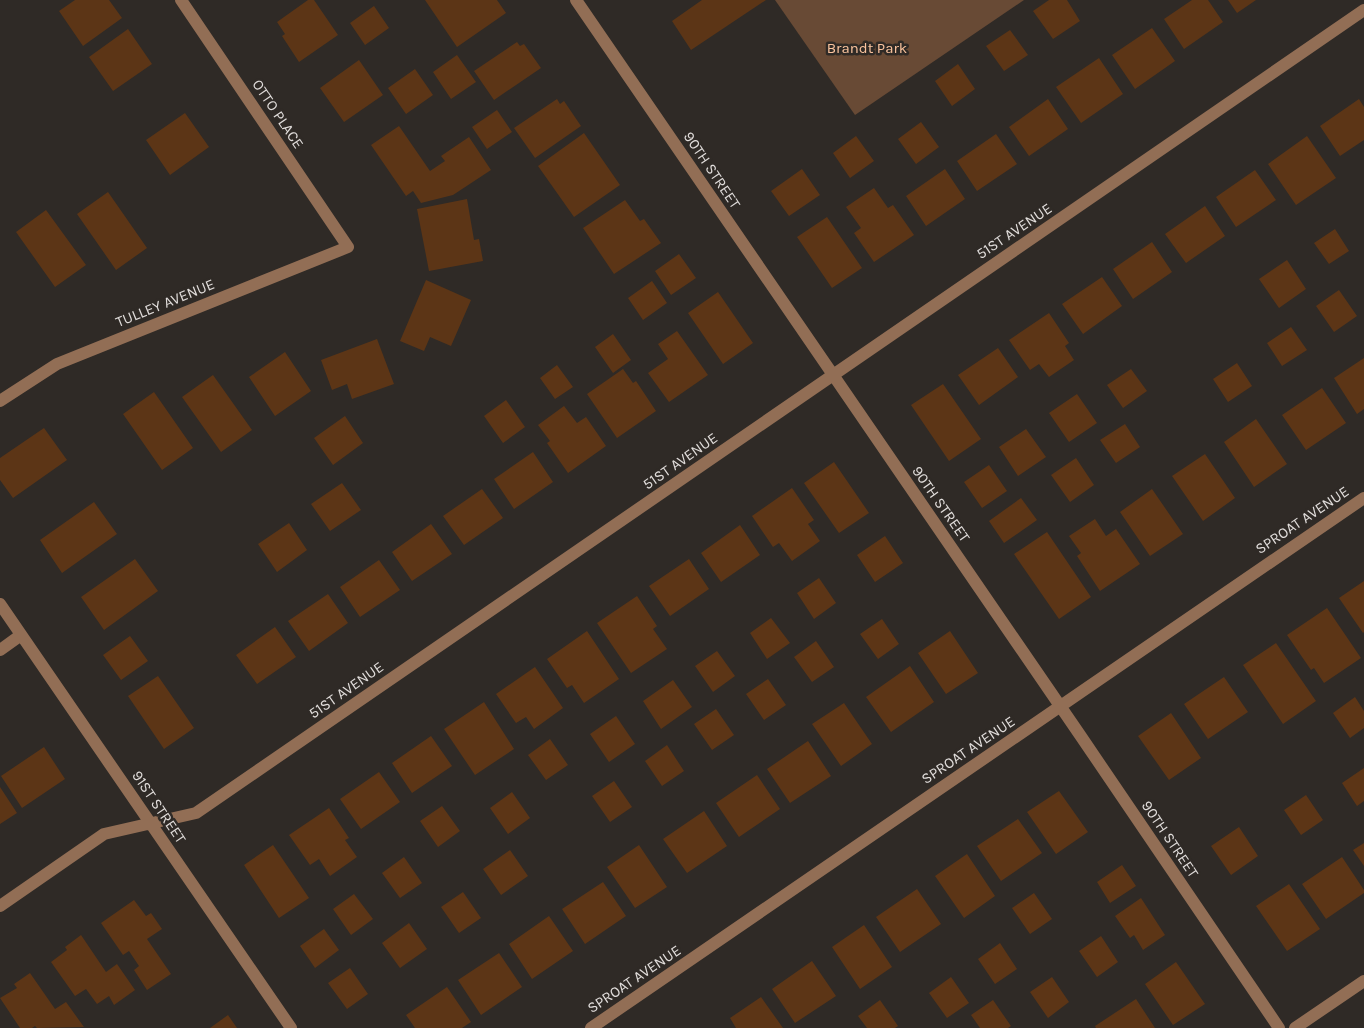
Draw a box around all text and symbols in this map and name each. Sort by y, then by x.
park label: Brandt Park [827,39,907,57]
street label: OTTO PLACE [248,76,308,152]
street label: 90TH STREET [680,128,745,212]
street label: 51ST AVENUE [973,199,1055,263]
street label: TULLEY AVENUE [113,275,217,331]
street label: 51ST AVENUE [639,429,721,493]
street label: 90TH STREET [908,462,974,546]
street label: SPROAT AVENUE [1252,482,1352,558]
street label: 51ST AVENUE [305,658,387,722]
street label: SPROAT AVENUE [918,712,1018,788]
street label: 91ST STREET [128,767,190,847]
street label: 90TH STREET [1138,797,1203,881]
street label: SPROAT AVENUE [584,941,684,1017]

